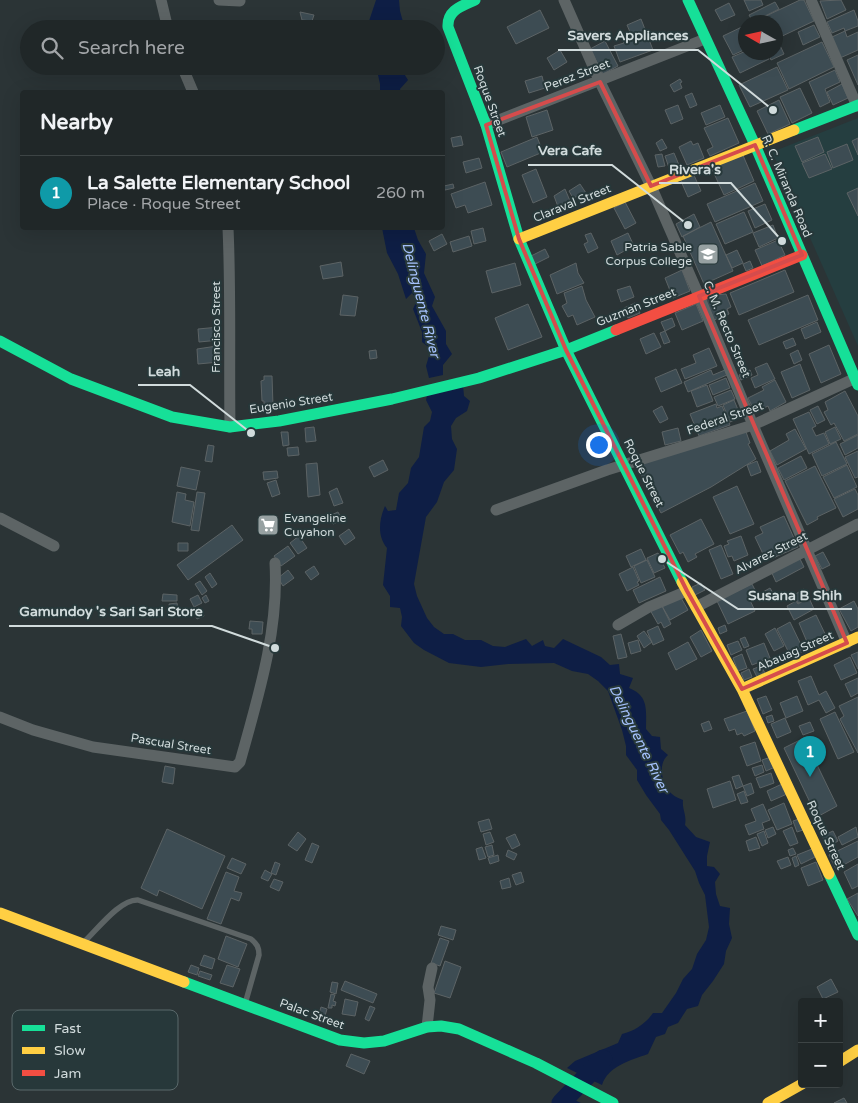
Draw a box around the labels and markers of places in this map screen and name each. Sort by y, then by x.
callout: Savers Appliances [558,21,698,50]
callout: Vera Cafe [528,136,612,165]
callout: Rivera's [659,154,731,183]
place label: Patria Sable Corpus College [606,240,692,268]
school or university icon: Patria Sable Corpus College [696,242,720,266]
callout: Leah [138,356,190,385]
place label: Evangeline Cuyahon [284,511,346,539]
supermarket icon: Evangeline Cuyahon [256,513,280,537]
callout: Susana B Shih [738,580,852,609]
callout: Gamundoy 's Sari Sari Store [9,597,212,626]
pin: 1 [794,736,826,777]

